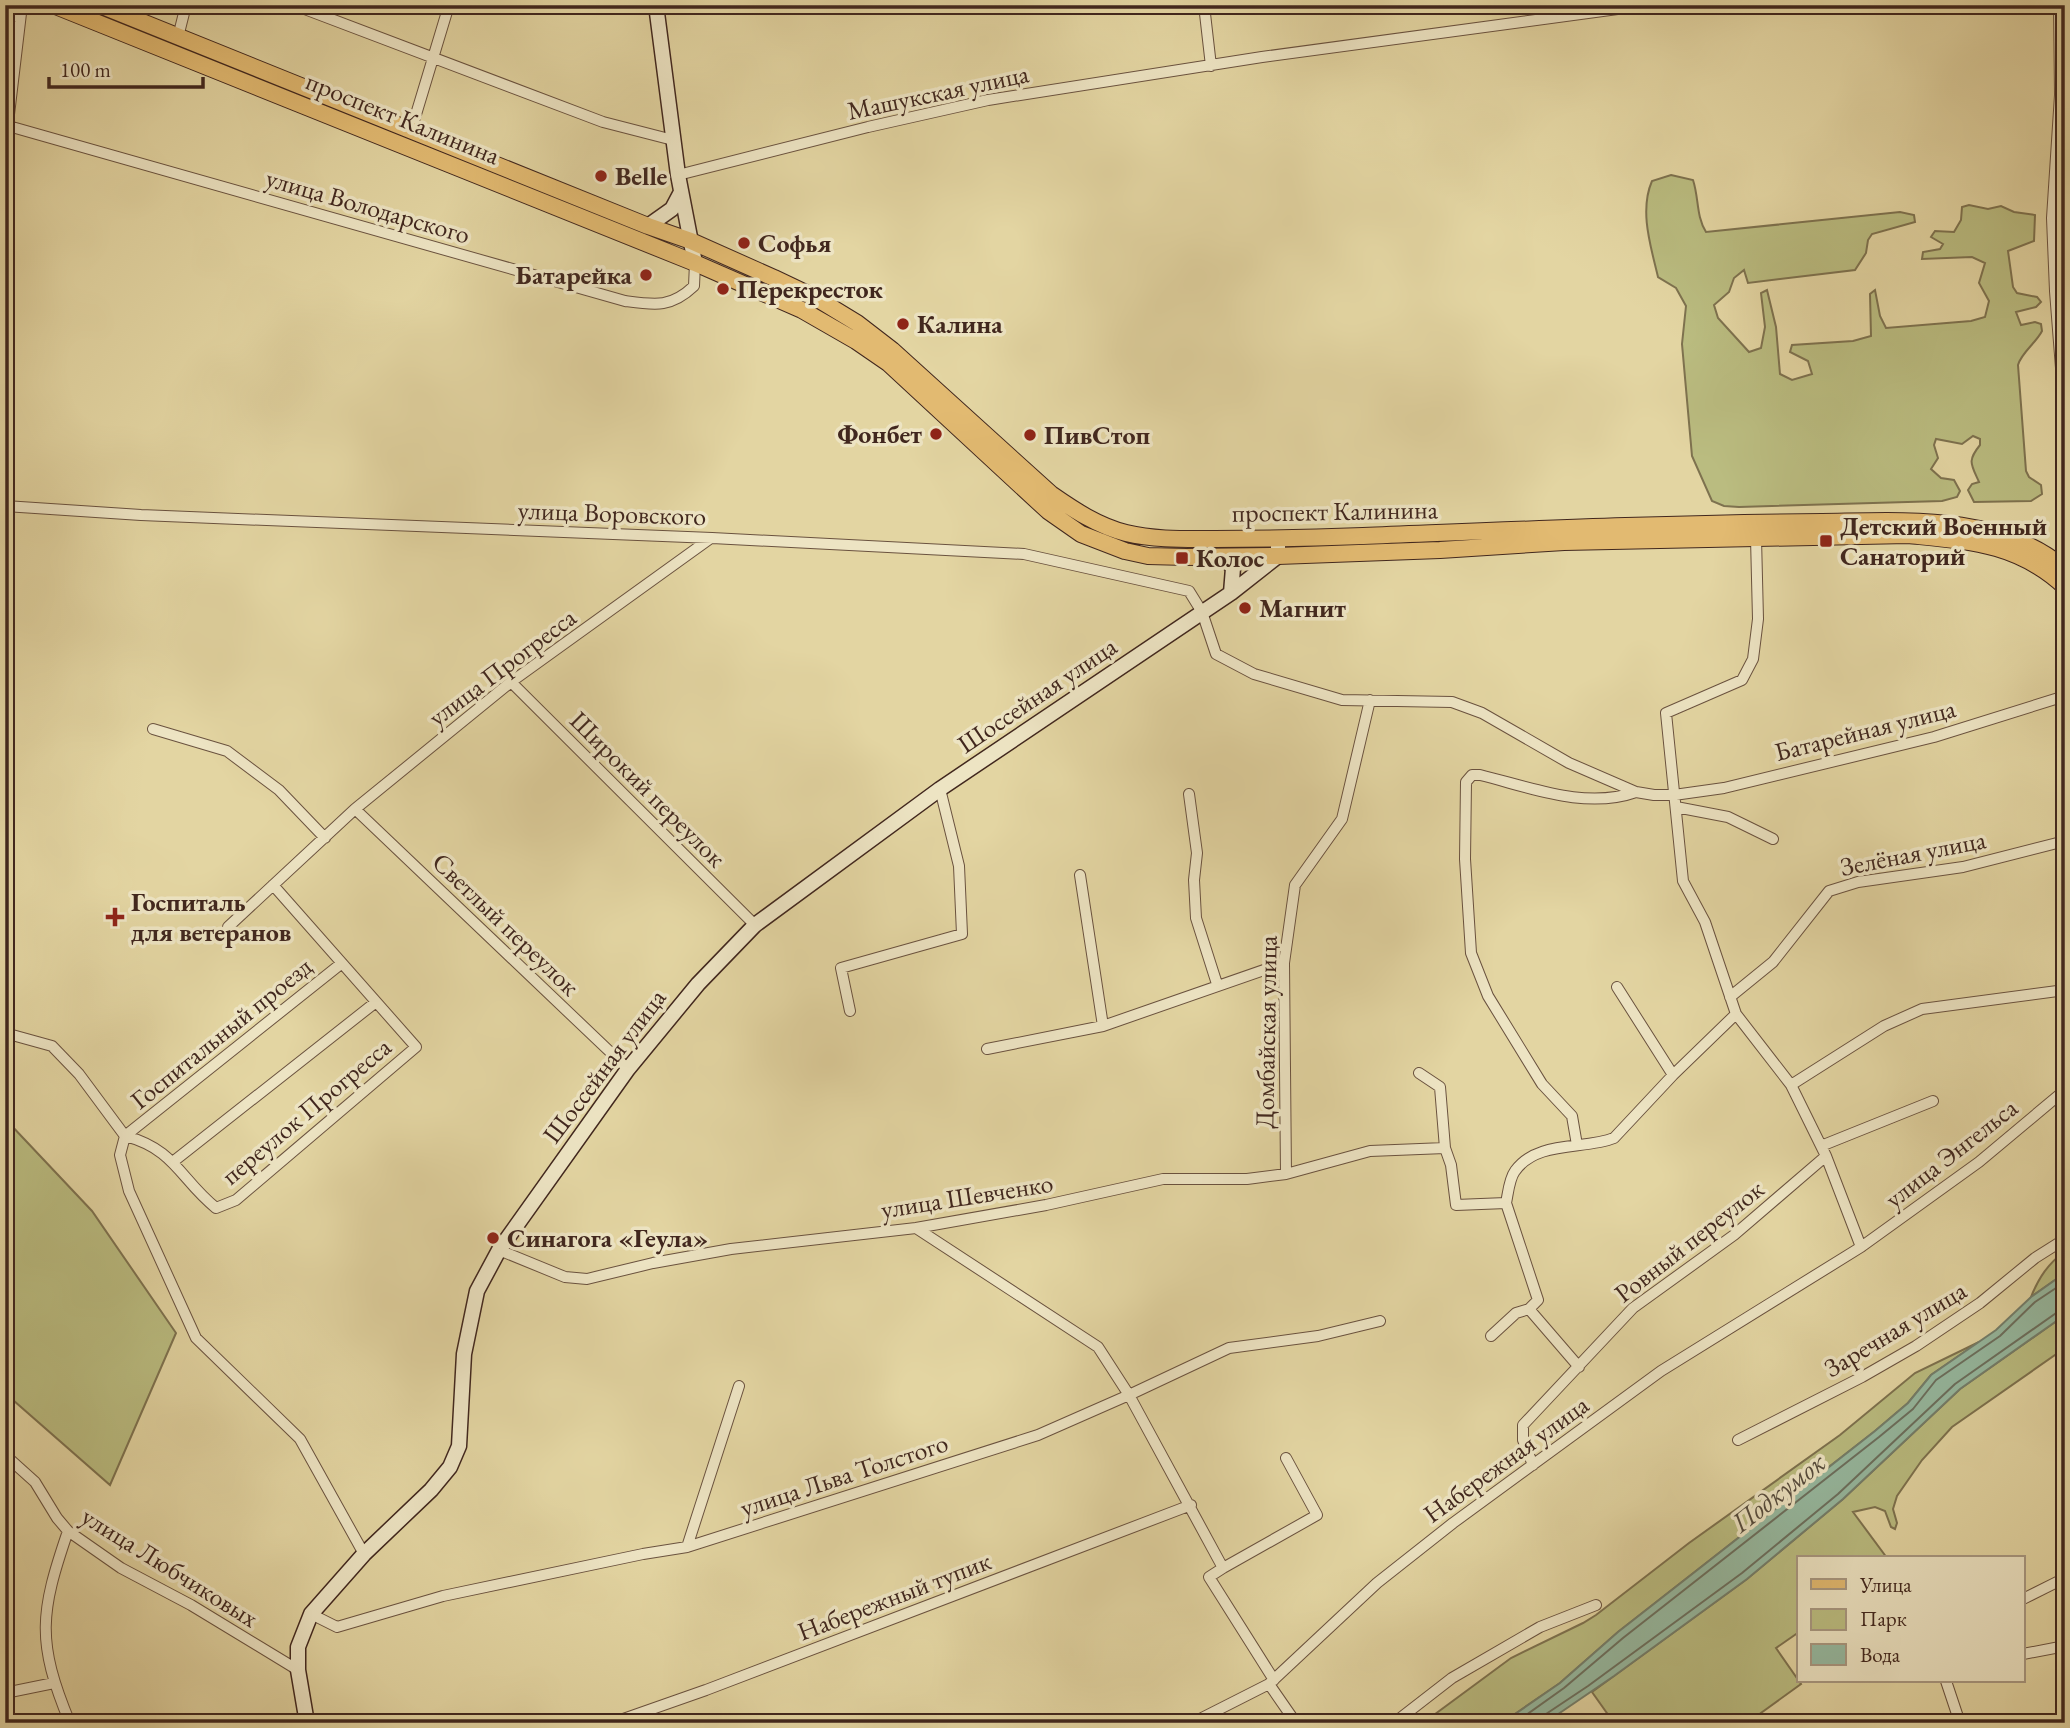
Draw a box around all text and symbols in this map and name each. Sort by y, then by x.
scale bar [49,46,203,90]
text: 100 m [60,56,111,83]
street label: Машукская улица [844,56,1032,128]
street label: проспект Калинина [301,64,506,173]
place label: Belle [615,159,668,193]
street label: улица Володарского [262,161,474,251]
marker: Belle [593,168,609,184]
place label: Софья [758,226,831,260]
marker: Софья [736,235,752,251]
place label: Батарейка [516,258,633,292]
marker: Батарейка [638,267,654,283]
place label: Перекресток [737,272,884,306]
marker: Перекресток [715,281,731,297]
place label: Калина [917,307,1003,341]
marker: Калина [895,316,911,332]
place label: Фонбет [838,417,922,451]
place label: ПивСтоп [1044,418,1151,452]
marker: Фонбет [928,426,944,442]
marker: ПивСтоп [1022,427,1038,443]
street label: проспект Калинина [1232,492,1439,530]
street label: улица Воровского [517,493,707,533]
place label: Детский Военный Санаторий [1840,509,2047,573]
marker: Детский Военный Санаторий [1818,533,1834,549]
place label: Колос [1196,541,1265,575]
marker: Колос [1174,550,1190,566]
place label: Магнит [1259,591,1346,625]
street label: улица Прогресса [421,600,583,734]
marker: Магнит [1237,600,1253,616]
street label: Шоссейная улица [951,629,1124,761]
street label: Батарейная улица [1771,691,1960,769]
street label: Широкий переулок [563,704,734,875]
street label: Зелёная улица [1837,822,1989,884]
street label: Светлый переулок [425,845,587,1003]
place label: Госпиталь для ветеранов [131,885,291,949]
marker: Госпиталь для ветеранов [105,907,125,927]
street label: Домбайская улица [1247,934,1285,1129]
street label: Госпитальный проезд [123,949,319,1117]
street label: Шоссейная улица [535,981,674,1150]
street label: переулок Прогресса [214,1030,398,1192]
street label: улица Энгельса [1878,1090,2025,1215]
street label: улица Шевченко [879,1166,1055,1226]
street label: Ровный переулок [1607,1172,1771,1310]
place label: Синагога «Геула» [507,1221,708,1255]
marker: Синагога «Геула» [485,1230,501,1246]
street label: Заречная улица [1818,1273,1973,1385]
street label: Набережная улица [1417,1387,1596,1530]
street label: улица Льва Толстого [736,1425,952,1525]
water label: Подкумок [1723,1443,1833,1541]
street label: улица Любчиковых [75,1499,265,1635]
street label: Набережный тупик [792,1543,996,1649]
legend [1797,1556,2024,1682]
text: Улица [1859,1571,1912,1598]
text: Парк [1860,1605,1907,1632]
text: Вода [1860,1641,1901,1668]

